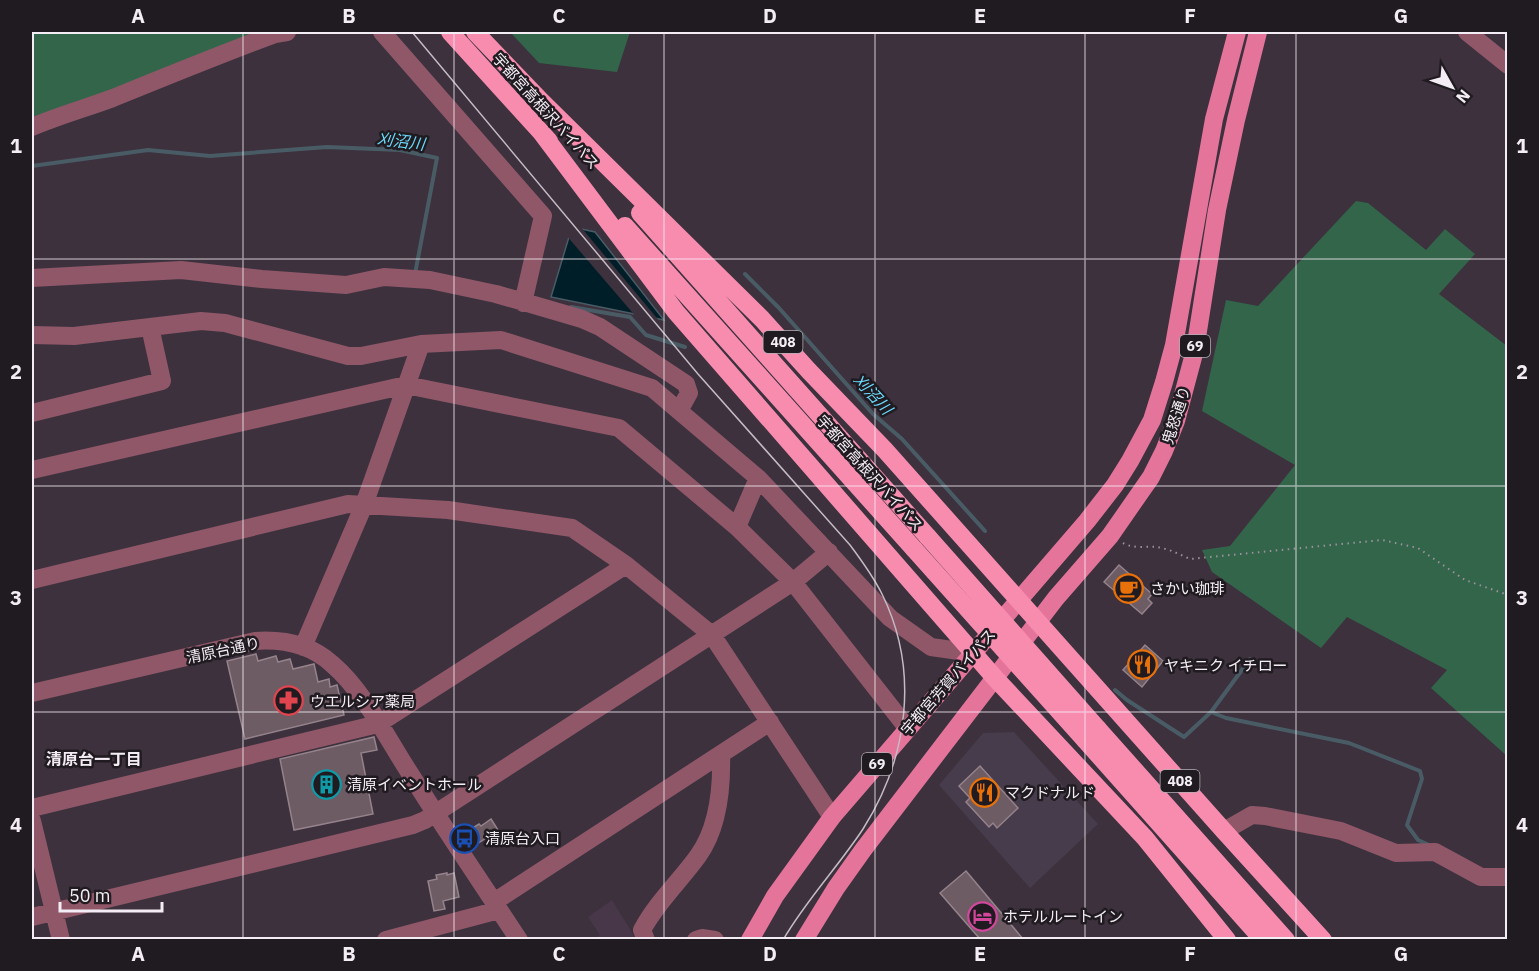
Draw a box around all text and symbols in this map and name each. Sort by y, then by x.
text: A [131,2,145,29]
text: B [342,2,356,29]
text: C [552,2,566,29]
text: D [763,2,777,29]
text: E [974,2,986,29]
text: F [1184,2,1196,29]
text: G [1394,2,1408,29]
street label: 宇都宮高根沢バイパス [489,49,603,173]
north arrow [1422,57,1482,117]
text: N [1452,86,1475,108]
water label: 刈沼川 [376,128,428,154]
text: 1 [10,132,22,159]
text: 1 [1516,132,1528,159]
road number: 408 [764,331,802,353]
road number: 69 [1180,335,1210,357]
text: 2 [10,358,22,385]
text: 2 [1516,358,1528,385]
water label: 刈沼川 [849,370,898,420]
street label: 鬼怒通り [1158,384,1194,446]
street label: 宇都宮高根沢バイパス [813,411,927,535]
cafe icon: さかい珈琲 [1113,572,1145,604]
place label: さかい珈琲 [1150,579,1225,598]
text: 3 [10,584,22,611]
text: 3 [1516,584,1528,611]
street label: 宇都宮芳賀バイパス [897,625,999,739]
street label: 清原台通り [184,633,262,667]
restaurant icon: ヤキニク イチロー [1127,649,1159,681]
place label: ヤキニク イチロー [1164,656,1288,675]
pharmacy icon: ウエルシア薬局 [273,685,305,717]
place label: ウエルシア薬局 [310,692,415,711]
district label: 清原台一丁目 [46,749,142,769]
road number: 69 [862,753,892,775]
building icon: 清原イベントホール [310,768,342,800]
road number: 408 [1160,770,1200,792]
place label: 清原イベントホール [347,775,482,794]
restaurant icon: マクドナルド [968,776,1000,808]
place label: マクドナルド [1005,783,1095,802]
text: 4 [10,811,22,838]
text: 4 [1516,811,1528,838]
bus stop icon: 清原台入口 [448,822,480,854]
place label: 清原台入口 [485,829,560,848]
scale bar [60,875,162,913]
text: 50 m [69,884,111,907]
hotel icon: ホテルルートイン [966,900,998,932]
place label: ホテルルートイン [1003,907,1123,926]
text: A [131,940,145,967]
text: B [342,940,356,967]
text: C [552,940,566,967]
text: D [763,940,777,967]
text: E [974,940,986,967]
text: F [1184,940,1196,967]
text: G [1394,940,1408,967]

